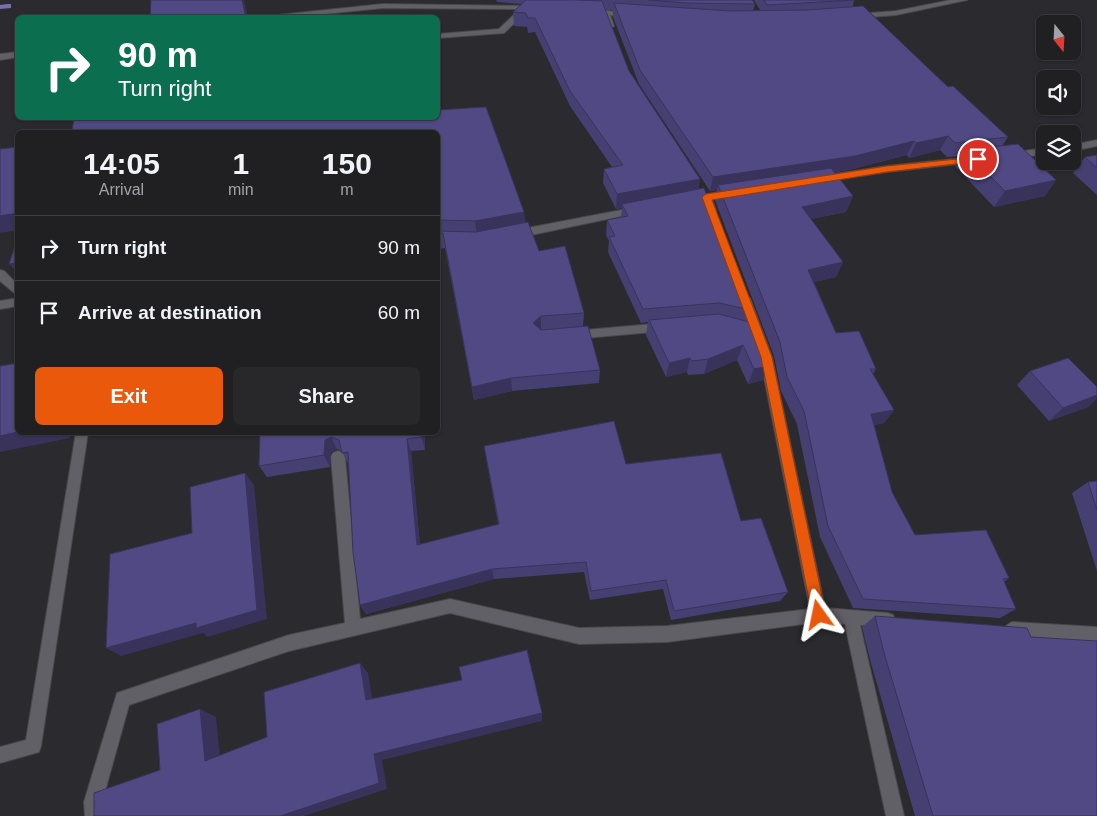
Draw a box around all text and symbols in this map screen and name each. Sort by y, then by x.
north arrow [1036,15,1081,60]
map controls [1036,15,1081,170]
icon: right [35,35,100,100]
text: 90 m [118,35,198,74]
button: sound [1036,70,1081,115]
text: Turn right [118,76,211,101]
button: layers [1036,125,1081,170]
pin [957,138,999,180]
icon: arrive [964,145,992,173]
text: 14:05 [83,147,160,180]
text: 1 [232,147,249,180]
text: 150 [322,147,372,180]
text: Arrival [99,181,144,198]
text: min [228,181,254,198]
text: m [340,181,353,198]
icon: right [35,234,63,262]
text: Turn right [78,237,166,258]
text: 90 m [378,237,420,258]
icon: arrive [35,299,63,327]
text: Arrive at destination [78,302,262,323]
text: 60 m [378,302,420,323]
button: Exit [35,367,223,425]
button: Share [233,367,420,425]
position arrow [792,588,844,640]

